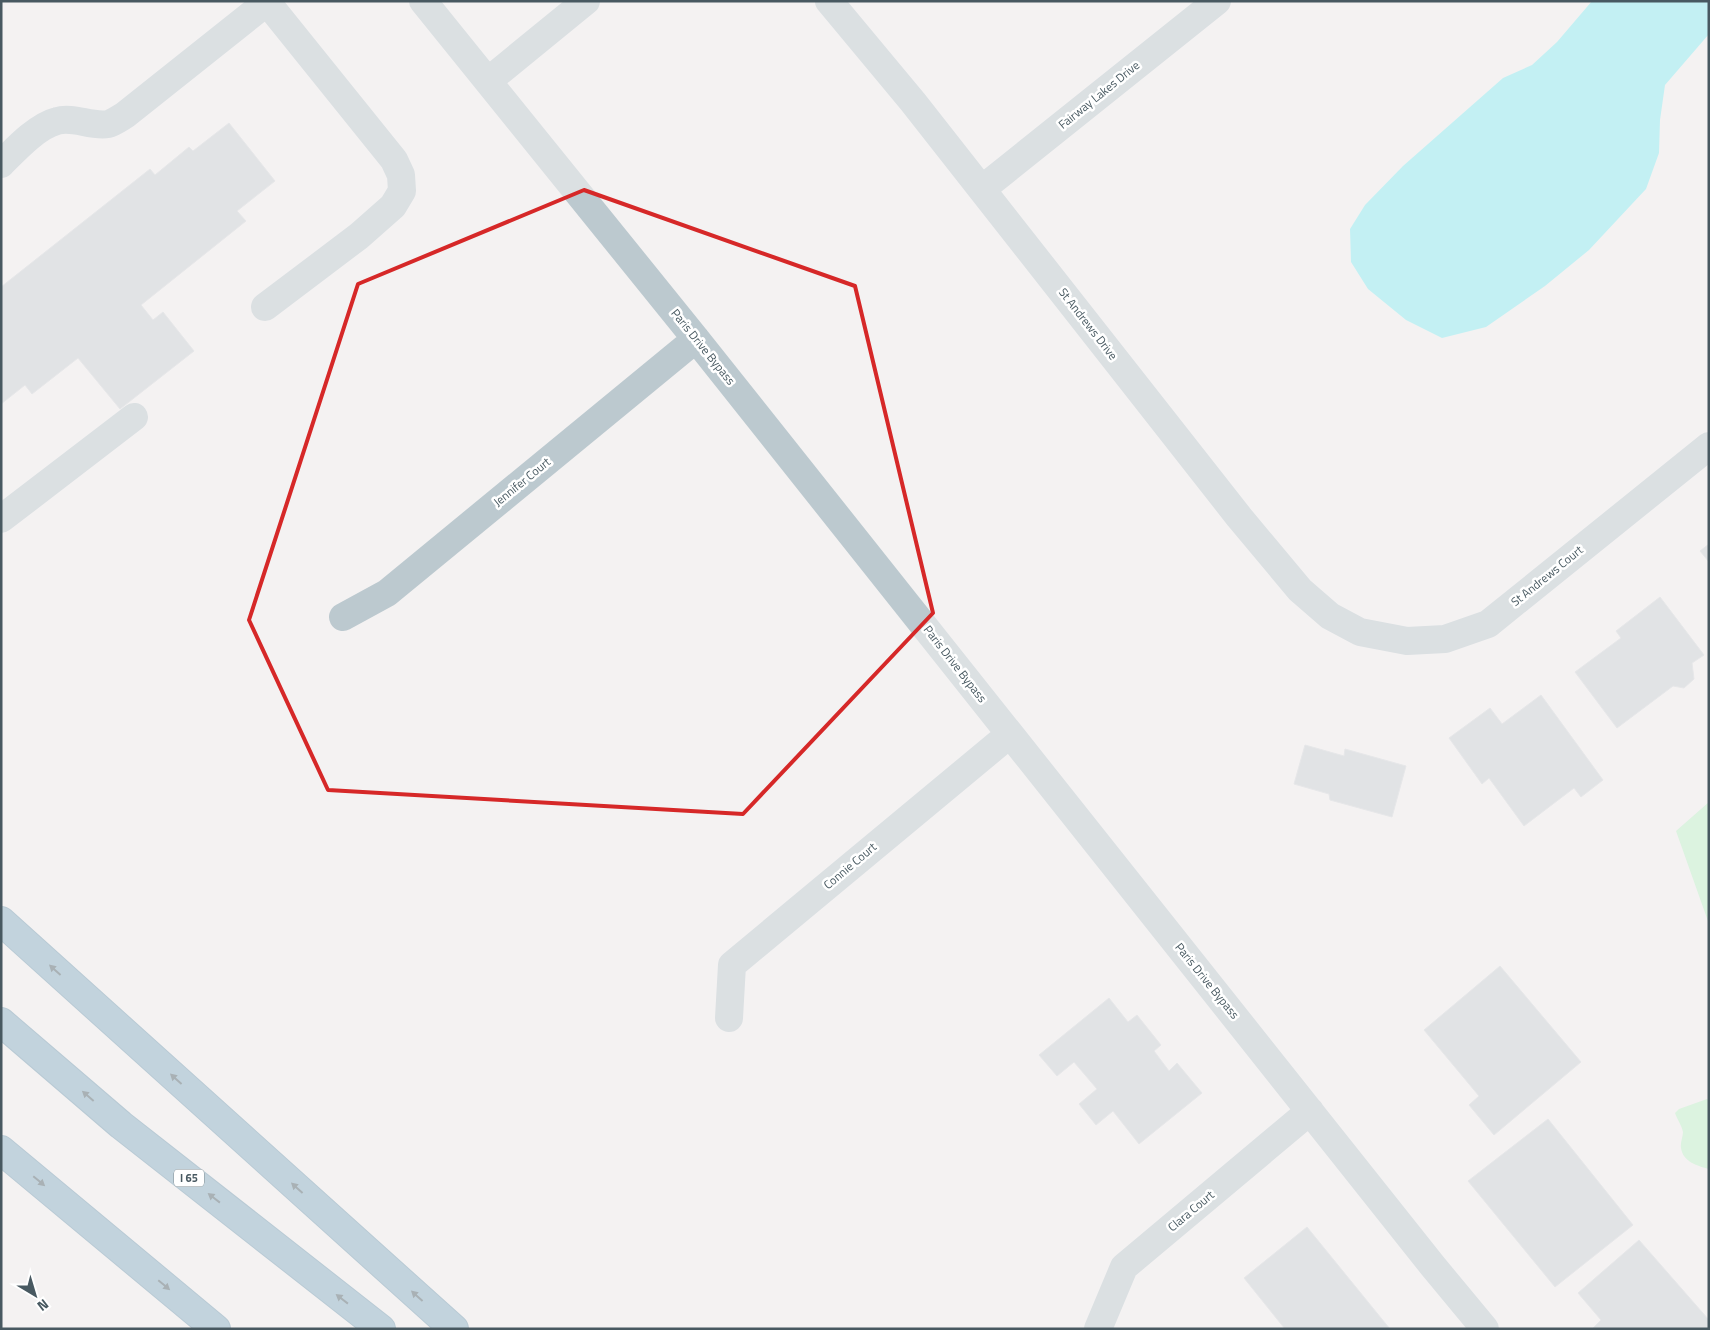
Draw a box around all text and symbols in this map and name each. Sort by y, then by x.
street label: Fairway Lakes Drive [1054,56,1144,133]
street label: St Andrews Drive [1054,284,1123,364]
street label: Paris Drive Bypass [667,304,740,389]
street label: Jennifer Court [489,452,555,511]
street label: St Andrews Court [1507,540,1587,611]
street label: Paris Drive Bypass [919,621,992,707]
street label: Connie Court [819,837,881,894]
street label: Paris Drive Bypass [1171,938,1244,1023]
one-way arrow [50,964,62,976]
one-way arrow [170,1073,182,1085]
one-way arrow [81,1091,94,1102]
road number: I 65 [174,1170,204,1186]
one-way arrow [32,1176,45,1187]
one-way arrow [290,1182,303,1193]
street label: Clara Court [1163,1185,1219,1236]
one-way arrow [208,1193,221,1204]
north arrow [10,1270,60,1320]
one-way arrow [157,1280,170,1291]
one-way arrow [412,1290,424,1302]
one-way arrow [336,1293,349,1304]
text: N [33,1294,54,1317]

